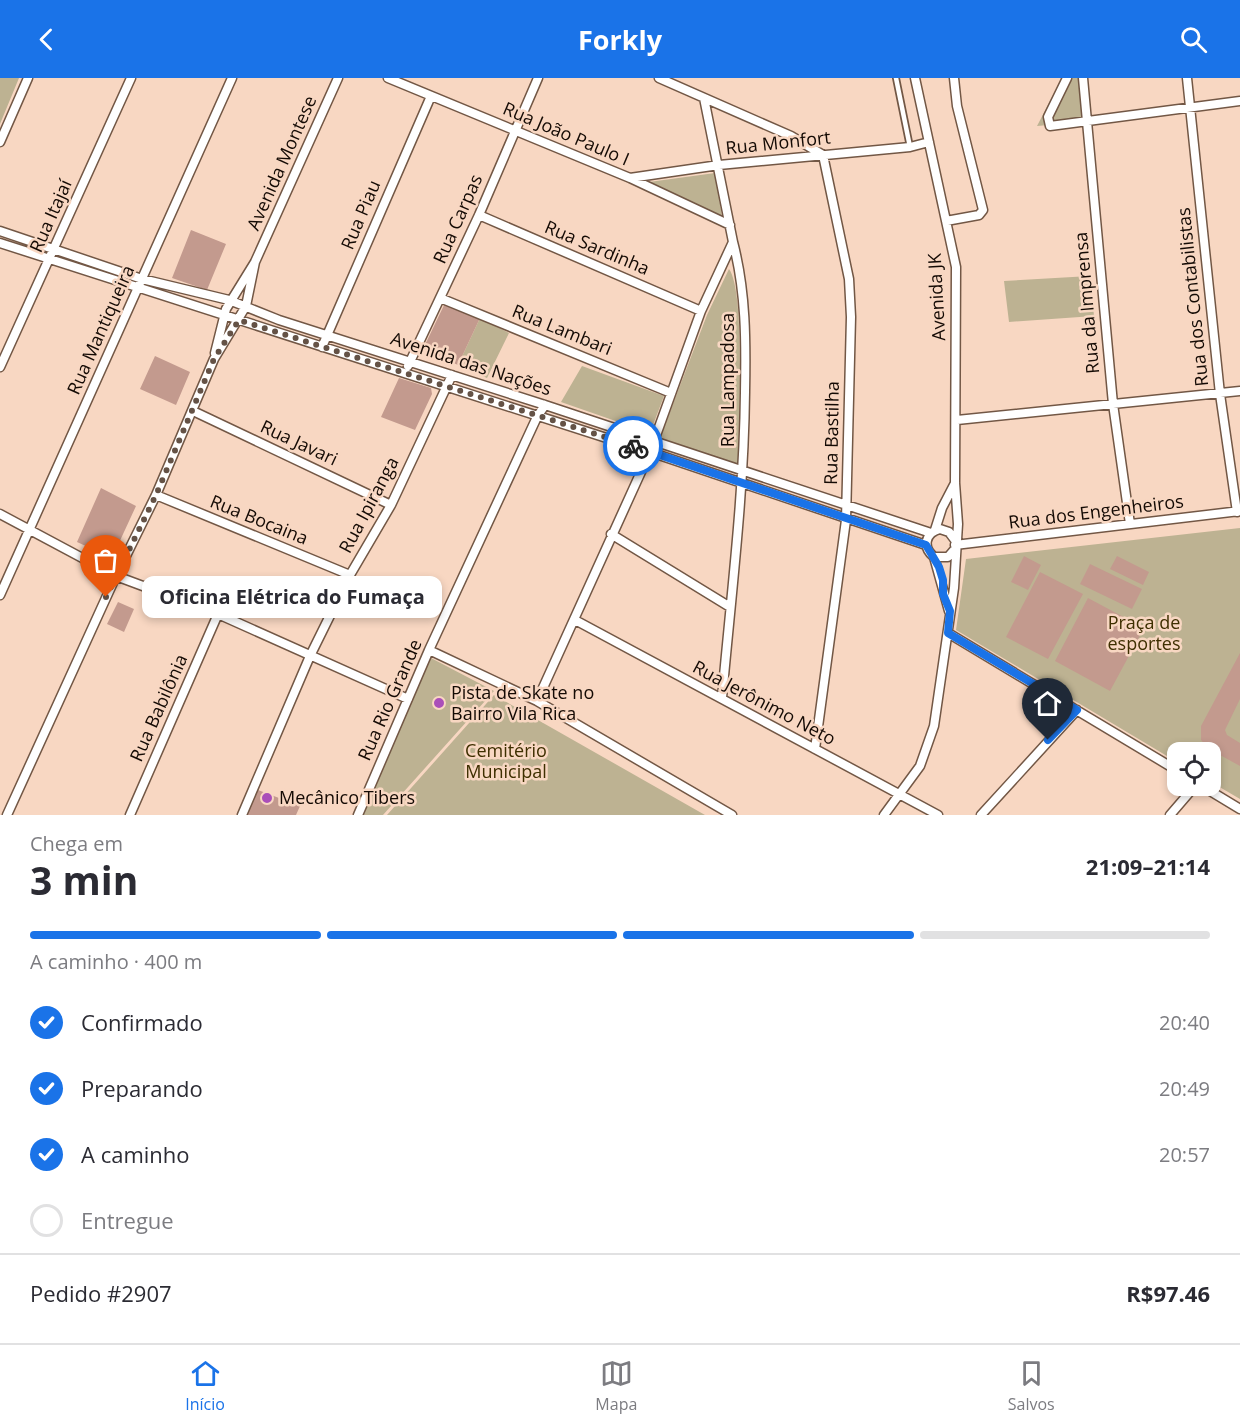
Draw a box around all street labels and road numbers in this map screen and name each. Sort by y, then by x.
street label: Avenida Montese [241,91,322,234]
street label: Rua João Paulo I [500,96,633,170]
street label: Rua Monfort [724,125,832,159]
street label: Rua Carpas [427,170,487,267]
street label: Rua Itajaí [23,175,77,256]
street label: Rua Piau [335,176,385,253]
street label: Rua dos Contabilistas [1171,206,1213,388]
street label: Rua Sardinha [541,214,653,280]
street label: Rua da Imprensa [1068,231,1104,375]
street label: Avenida JK [922,252,950,341]
street label: Rua Mantiqueira [61,261,139,398]
street label: Rua Lambari [509,298,616,360]
street label: Rua Lampadosa [715,313,739,447]
street label: Avenida das Nações [388,326,555,400]
street label: Rua Bastilha [818,381,844,485]
street label: Rua Javari [257,414,342,470]
street label: Rua Ipiranga [333,452,403,557]
street label: Rua dos Engenheiros [1007,488,1185,534]
street label: Rua Bocaina [207,489,312,550]
street label: Rua Rio Grande [352,635,427,764]
street label: Rua Babilônia [124,650,192,765]
street label: Rua Jerônimo Neto [689,654,840,750]

